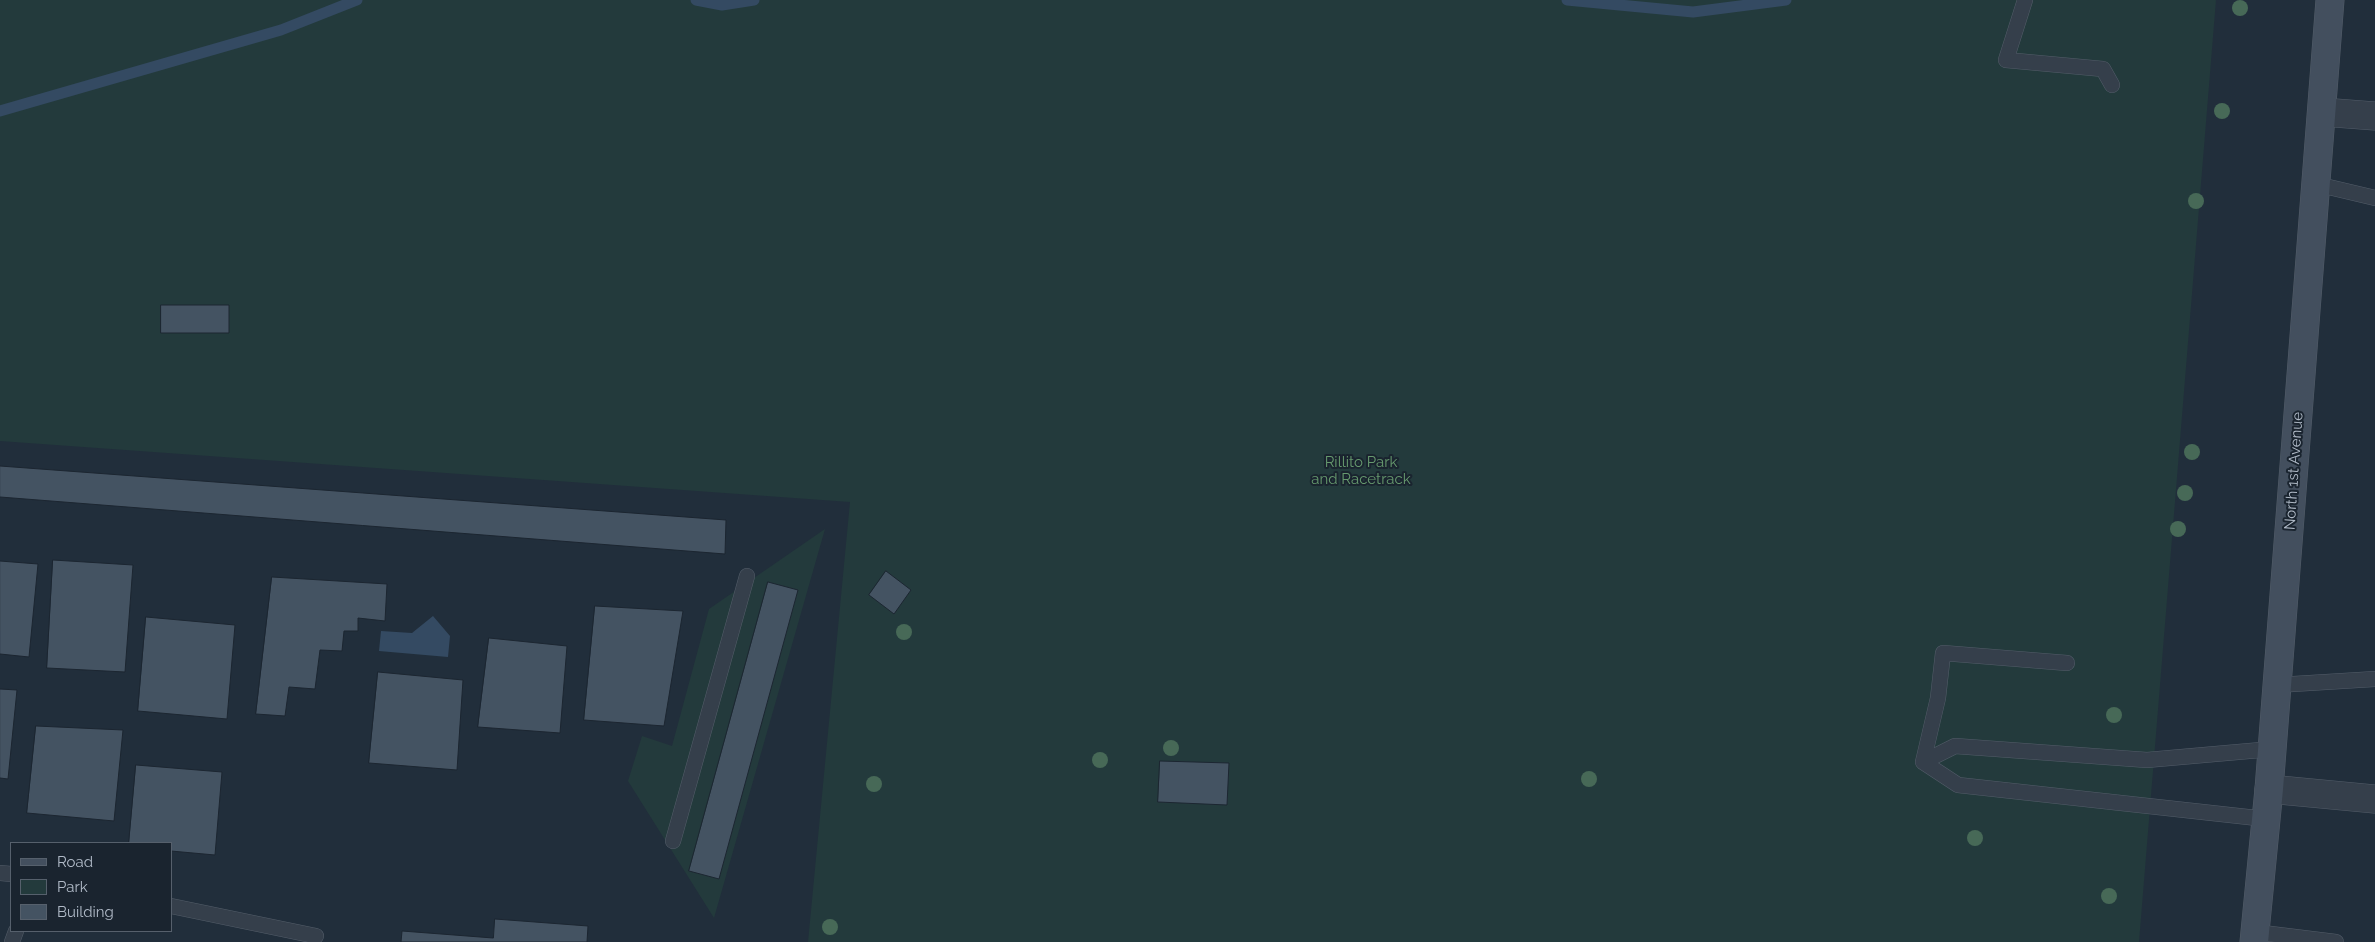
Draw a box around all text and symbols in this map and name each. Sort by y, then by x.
street label: North 1st Avenue [2281,411,2307,531]
park label: Rillito Park and Racetrack [1311,453,1411,488]
legend [10,842,172,932]
text: Road [57,853,93,871]
text: Park [57,878,88,896]
text: Building [57,903,114,921]

